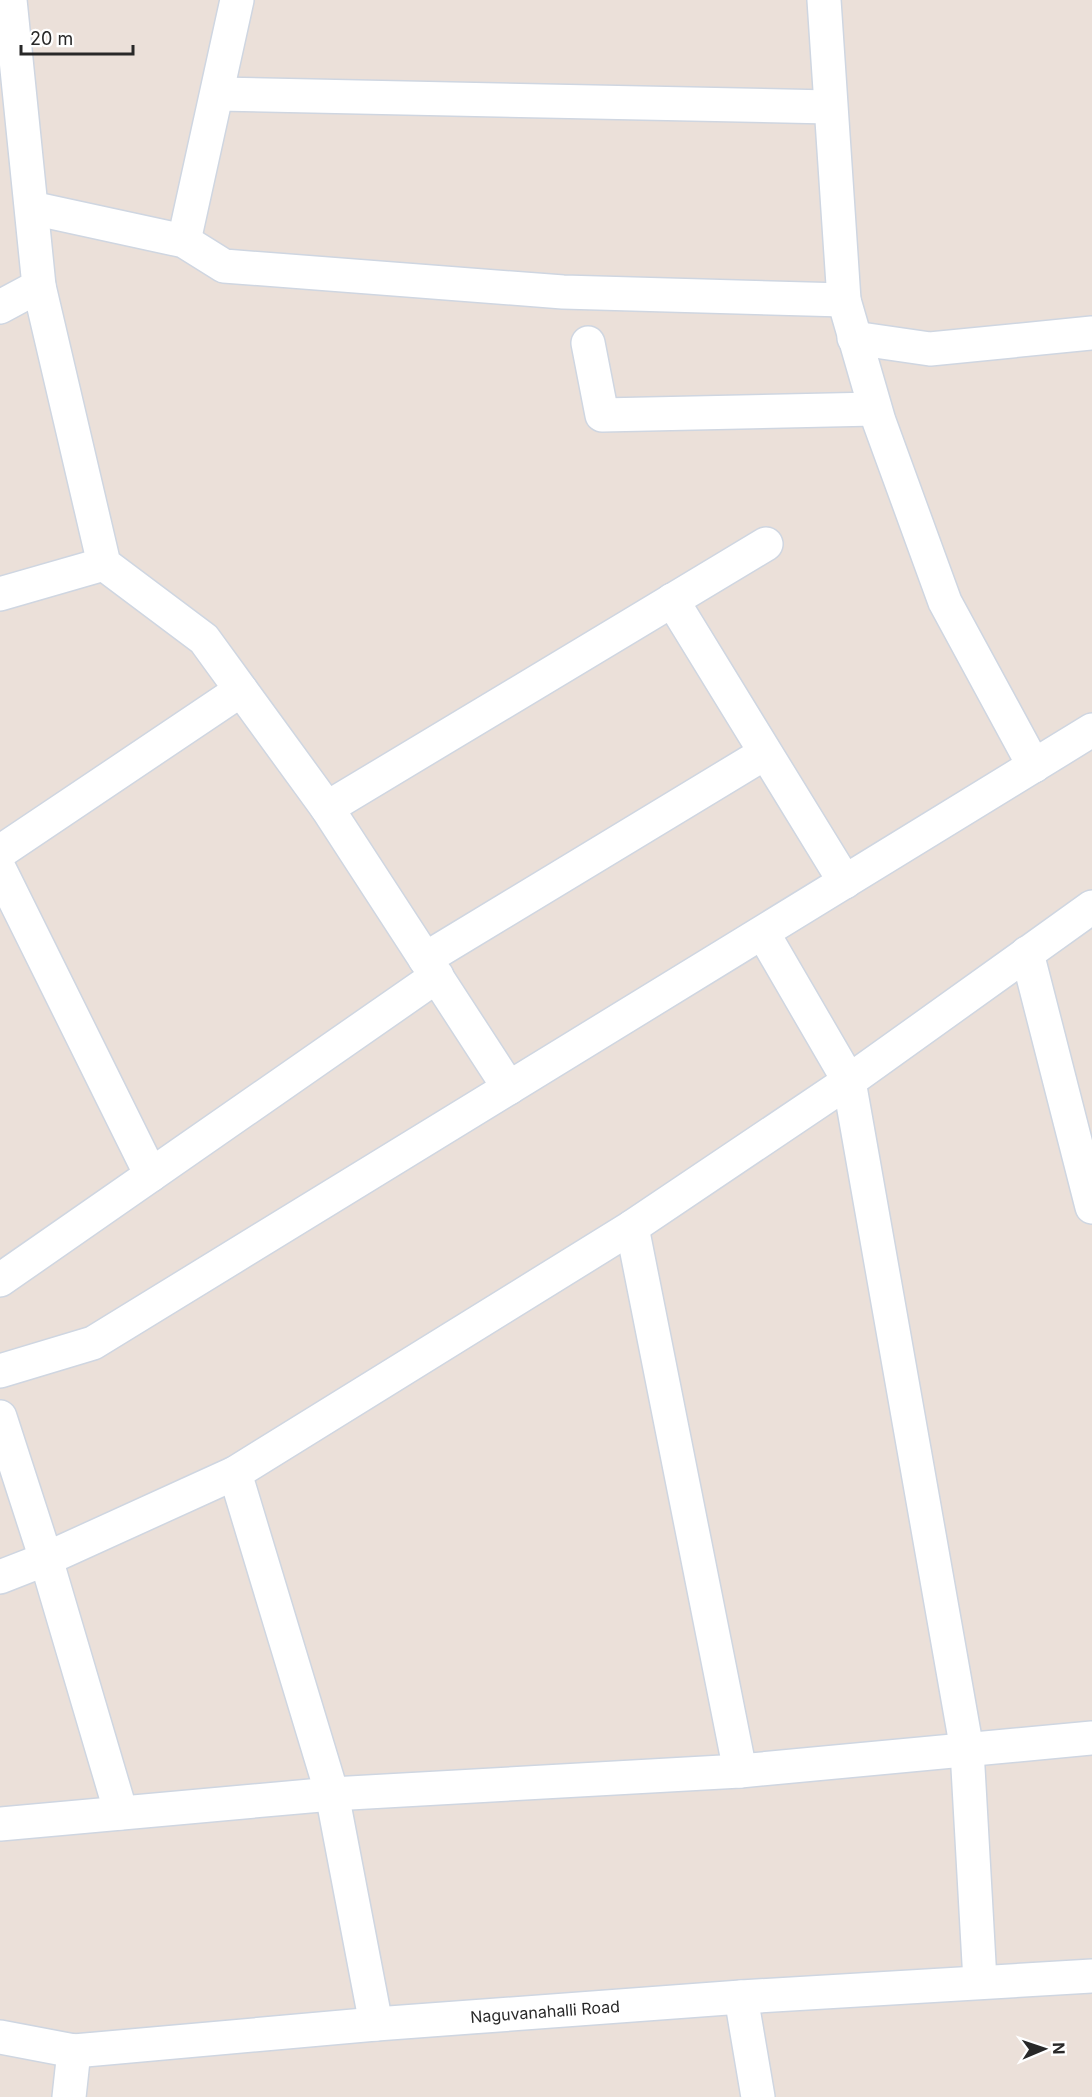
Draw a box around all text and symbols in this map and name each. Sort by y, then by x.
scale bar [21,18,134,56]
text: 20 m [30,28,73,49]
street label: Naguvanahalli Road [470,1996,620,2027]
north arrow [1014,2019,1074,2079]
text: N [1049,2042,1069,2055]

